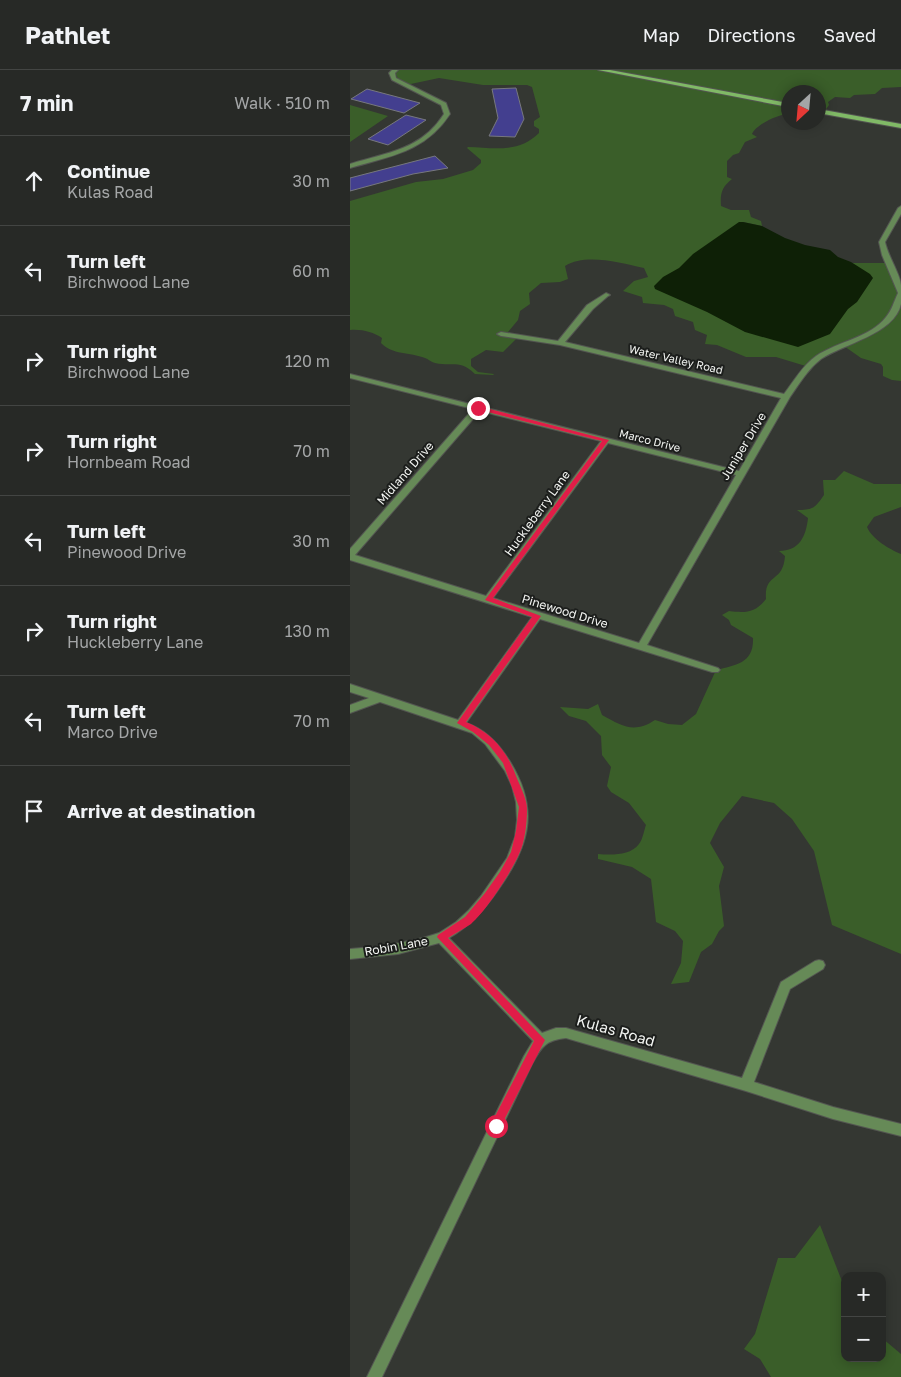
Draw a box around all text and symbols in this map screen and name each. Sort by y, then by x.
text: Pathlet [25,20,110,49]
text: Map [643,24,679,46]
text: Directions [707,24,795,46]
text: Saved [823,24,876,46]
north arrow [781,85,826,130]
text: 7 min [20,90,74,116]
text: Walk · 510 m [234,93,330,113]
text: Continue [67,159,150,182]
icon: ahead [20,167,48,195]
text: 30 m [293,171,330,191]
text: Kulas Road [67,182,153,202]
text: Turn left [67,249,146,272]
icon: left [20,257,48,285]
text: 60 m [292,261,330,281]
text: Birchwood Lane [67,272,190,292]
text: Turn right [67,339,157,362]
street label: Water Valley Road [628,342,724,376]
icon: right [20,347,48,375]
text: 120 m [285,351,330,371]
text: Birchwood Lane [67,362,190,382]
route end [467,397,490,420]
street label: Juniper Drive [717,409,769,483]
street label: Marco Drive [618,426,682,454]
text: Turn right [67,429,157,452]
icon: right [20,437,48,465]
street label: Midland Drive [373,438,437,508]
text: 70 m [293,441,330,461]
text: Hornbeam Road [67,452,190,472]
street label: Huckleberry Lane [501,467,573,559]
text: Turn left [67,519,146,542]
icon: left [20,527,48,555]
text: 30 m [293,531,330,551]
text: Pinewood Drive [67,542,186,562]
street label: Pinewood Drive [520,591,610,631]
text: Turn right [67,609,157,632]
icon: right [20,617,48,645]
text: 130 m [285,621,330,641]
text: Huckleberry Lane [67,632,203,652]
text: Turn left [67,699,146,722]
icon: left [20,707,48,735]
text: 70 m [293,711,330,731]
text: Marco Drive [67,722,158,742]
icon: arrive [20,797,48,825]
text: Arrive at destination [67,799,255,822]
street label: Robin Lane [363,933,429,959]
street label: Kulas Road [575,1010,657,1050]
route start [485,1115,508,1138]
map controls [841,1272,886,1362]
button: + [841,1272,886,1317]
button: − [841,1317,886,1362]

